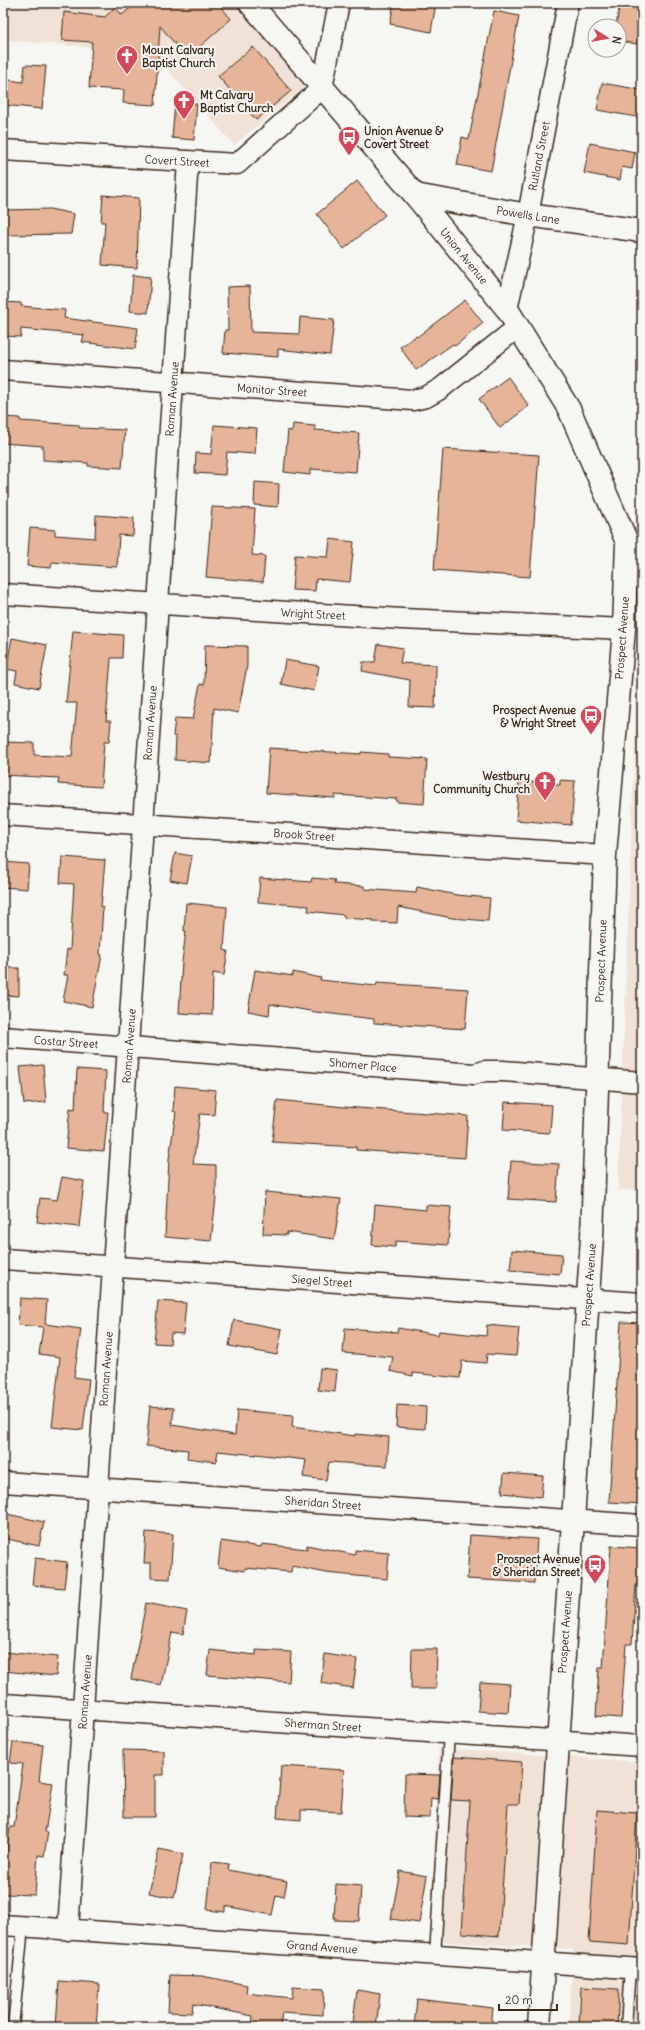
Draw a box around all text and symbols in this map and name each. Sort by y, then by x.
north arrow [587,18,627,58]
text: N [609,35,624,45]
church icon: Mount Calvary Baptist Church [114,43,140,76]
place label: Mount Calvary Baptist Church [142,43,216,71]
church icon: Mt Calvary Baptist Church [171,88,197,121]
place label: Mt Calvary Baptist Church [200,88,274,116]
street label: Rutland Street [525,120,553,192]
bus stop icon: Union Avenue & Covert Street [336,124,362,157]
place label: Union Avenue & Covert Street [364,124,444,151]
street label: Covert Street [144,152,210,170]
street label: Powells Lane [495,203,561,227]
street label: Union Avenue [437,225,491,287]
street label: Roman Avenue [162,361,182,437]
street label: Monitor Street [236,381,308,399]
street label: Prospect Avenue [612,596,632,680]
street label: Wright Street [280,605,346,623]
street label: Roman Avenue [140,685,160,761]
place label: Prospect Avenue & Wright Street [493,703,576,731]
bus stop icon: Prospect Avenue & Wright Street [578,703,604,736]
place label: Westbury Community Church [433,769,531,797]
church icon: Westbury Community Church [532,769,558,802]
street label: Brook Street [273,826,335,844]
street label: Prospect Avenue [593,919,609,1003]
street label: Roman Avenue [119,1008,139,1084]
street label: Costar Street [33,1033,99,1051]
street label: Shomer Place [329,1055,398,1075]
street label: Prospect Avenue [579,1243,599,1327]
street label: Siegel Street [291,1272,353,1290]
street label: Roman Avenue [96,1331,116,1407]
street label: Sheridan Street [284,1493,362,1513]
place label: Prospect Avenue & Sheridan Street [493,1552,580,1579]
bus stop icon: Prospect Avenue & Sheridan Street [582,1552,608,1585]
street label: Prospect Avenue [555,1590,575,1674]
street label: Roman Avenue [75,1654,95,1730]
street label: Sherman Street [284,1715,362,1735]
street label: Grand Avenue [286,1938,358,1956]
scale bar [499,1986,557,2012]
text: 20 m [505,1992,533,2007]

